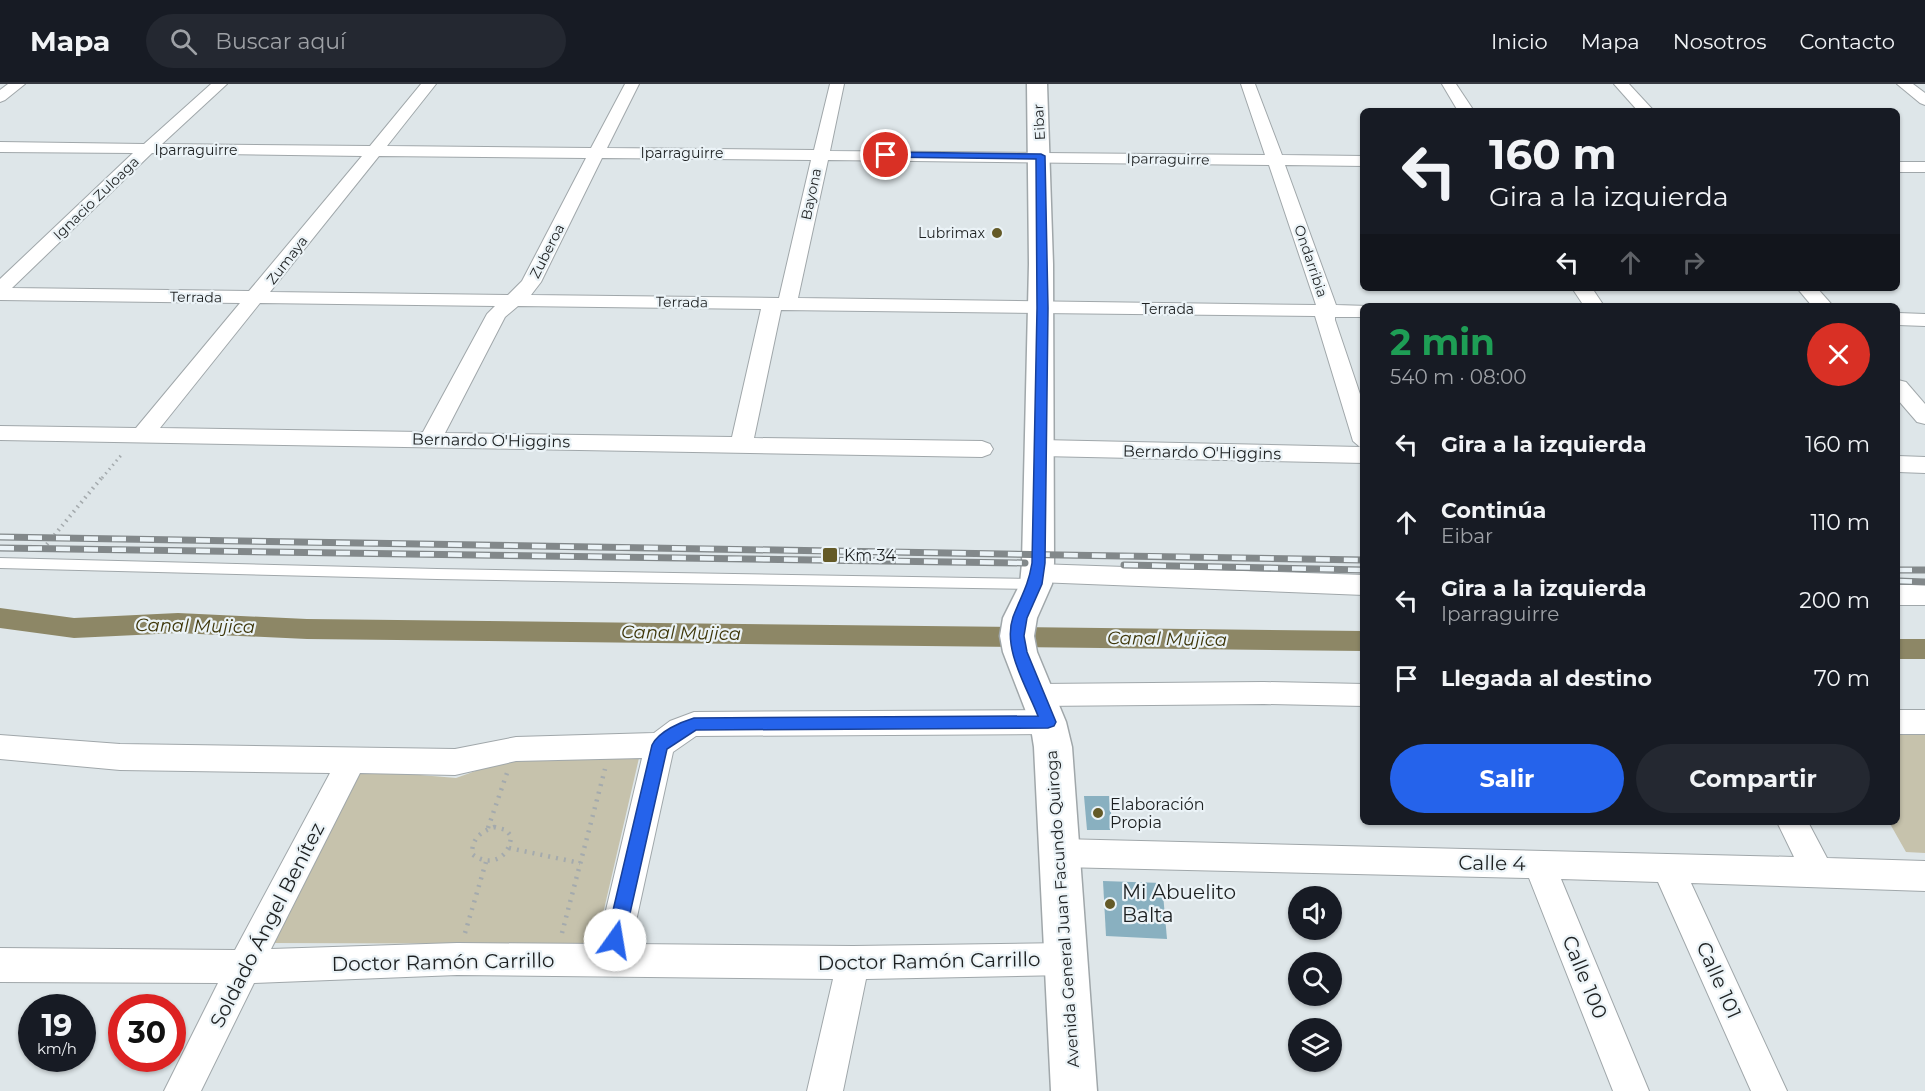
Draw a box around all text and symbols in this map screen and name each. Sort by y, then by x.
search box [146,14,566,68]
text: Mapa [30,24,110,58]
icon: search [167,25,200,58]
text: Buscar aquí [215,28,346,55]
text: Inicio [1491,29,1548,54]
text: Mapa [1581,29,1640,54]
text: Nosotros [1673,29,1766,54]
text: Contacto [1799,29,1895,54]
street label: Eibar [1029,103,1049,141]
text: 160 m [1489,128,1617,180]
pin [860,129,911,180]
icon: left [1390,132,1468,210]
icon: arrive [869,138,902,171]
street label: Iparraguirre [155,141,237,159]
street label: Iparraguirre [641,144,723,162]
street label: Iparraguirre [1126,149,1210,169]
street label: Ignacio Zuloaga [49,152,143,244]
street label: Bayona [797,166,825,222]
text: Gira a la izquierda [1489,180,1729,213]
street label: Zuberoa [526,221,568,281]
street label: Ondarribia [1290,222,1332,300]
place label: Lubrimax [918,224,986,242]
marker: Lubrimax [990,226,1004,240]
street label: Zumaya [262,232,312,288]
icon: left [1551,246,1584,279]
icon: ahead [1614,246,1647,279]
icon: right [1677,246,1710,279]
street label: Terrada [170,288,222,306]
street label: Terrada [656,293,708,311]
street label: Terrada [1142,300,1194,318]
text: 2 min [1390,320,1495,364]
button: close [1807,323,1870,386]
text: 540 m · 08:00 [1390,365,1526,389]
icon: left [1390,428,1423,461]
street label: Bernardo O'Higgins [412,430,570,451]
text: Gira a la izquierda [1441,431,1647,458]
text: 160 m [1805,431,1870,458]
street label: Bernardo O'Higgins [1123,442,1281,463]
text: Continúa [1441,497,1546,524]
icon: ahead [1390,506,1423,539]
text: 110 m [1810,509,1870,536]
text: Eibar [1441,524,1493,548]
marker: Km 34 [821,546,839,564]
place label: Km 34 [844,546,896,565]
text: Gira a la izquierda [1441,575,1647,602]
icon: left [1390,584,1423,617]
text: 200 m [1799,587,1870,614]
text: Iparraguirre [1441,602,1559,626]
water label: Canal Mujica [135,614,255,638]
water label: Canal Mujica [621,621,741,645]
water label: Canal Mujica [1107,627,1227,651]
icon: arrive [1390,662,1423,695]
text: Llegada al destino [1441,665,1652,692]
text: 70 m [1814,665,1870,692]
button: Salir [1390,744,1624,813]
button: Compartir [1636,744,1870,813]
street label: Avenida General Juan Facundo Quiroga [1042,750,1083,1068]
place label: Elaboración Propia [1110,795,1205,832]
marker: Elaboración Propia [1091,806,1105,820]
street label: Soldado Ángel Benítez [205,818,329,1032]
street label: Calle 4 [1458,850,1526,876]
place label: Mi Abuelito Balta [1122,880,1236,927]
map controls [1288,886,1342,1072]
button: sound [1288,886,1342,940]
marker: Mi Abuelito Balta [1103,897,1117,911]
position arrow [583,908,647,972]
street label: Calle 100 [1557,932,1613,1022]
street label: Calle 101 [1691,938,1747,1022]
street label: Doctor Ramón Carrillo [817,947,1041,975]
street label: Doctor Ramón Carrillo [331,948,555,976]
button: search [1288,952,1342,1006]
speed limit sign: 30 [108,994,186,1072]
text: 19 [42,1007,72,1044]
button: layers [1288,1018,1342,1072]
text: km/h [37,1039,77,1058]

